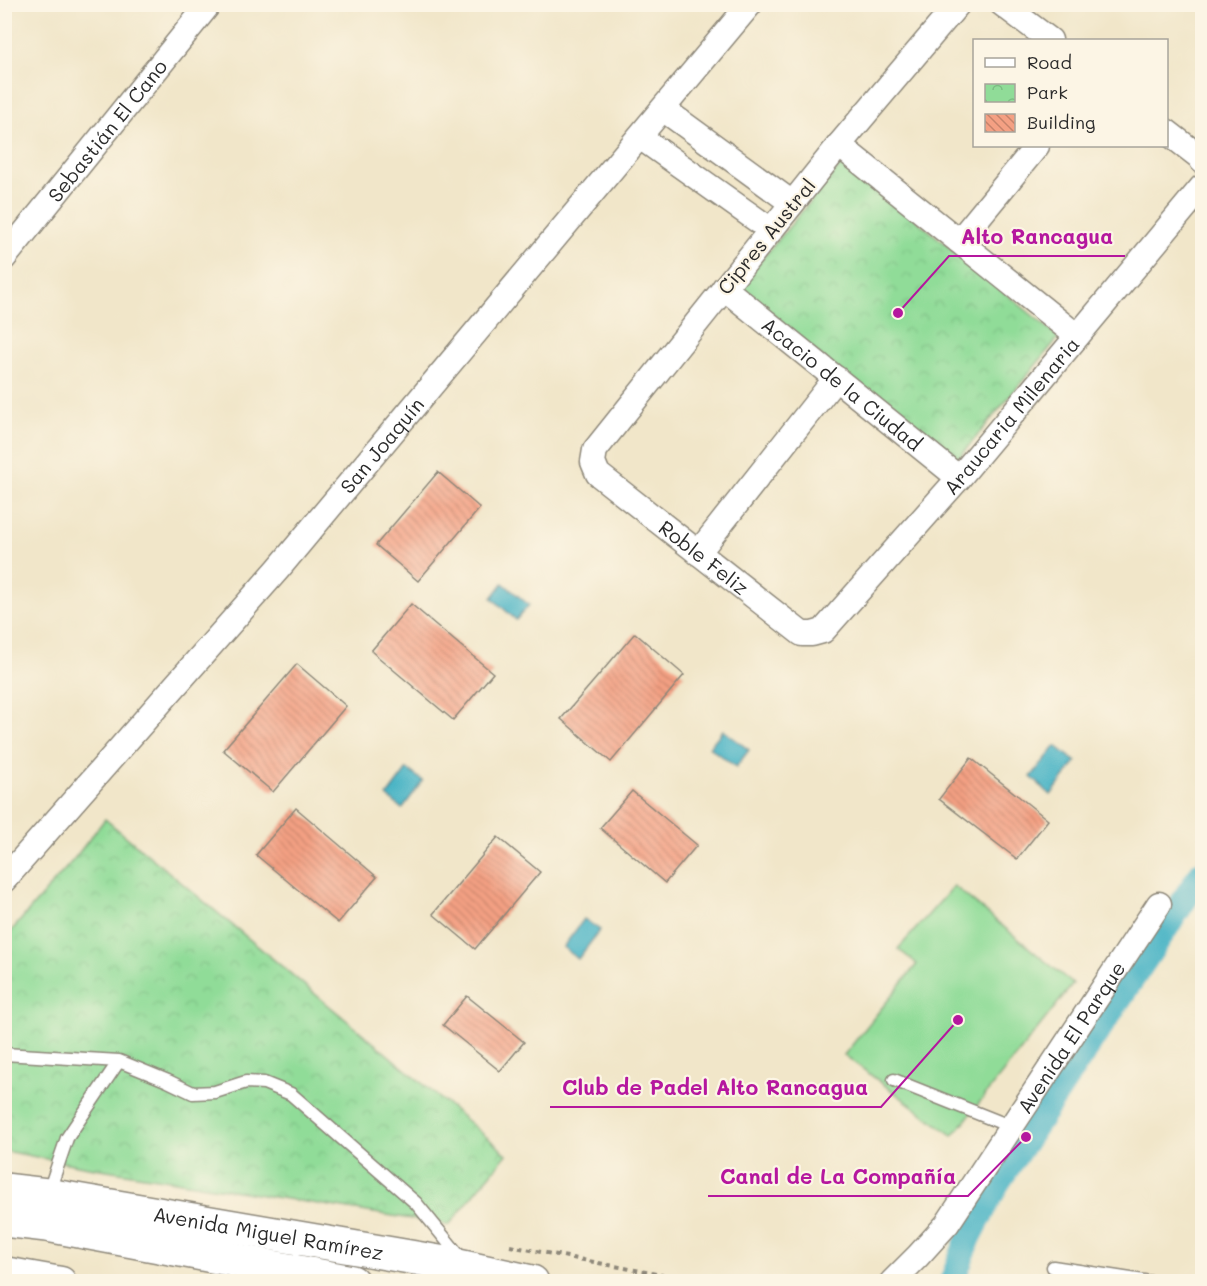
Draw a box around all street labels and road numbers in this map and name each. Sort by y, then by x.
street label: Sebastián El Cano [42,54,173,207]
street label: Cipres Austral [711,173,821,299]
street label: Acacio de la Ciudad [757,311,928,456]
street label: Araucaria Milenaria [937,331,1085,500]
street label: San Joaquín [334,392,429,499]
street label: Roble Feliz [654,514,754,600]
street label: Avenida El Parque [1011,956,1131,1118]
street label: Avenida Miguel Ramírez [151,1200,386,1265]

